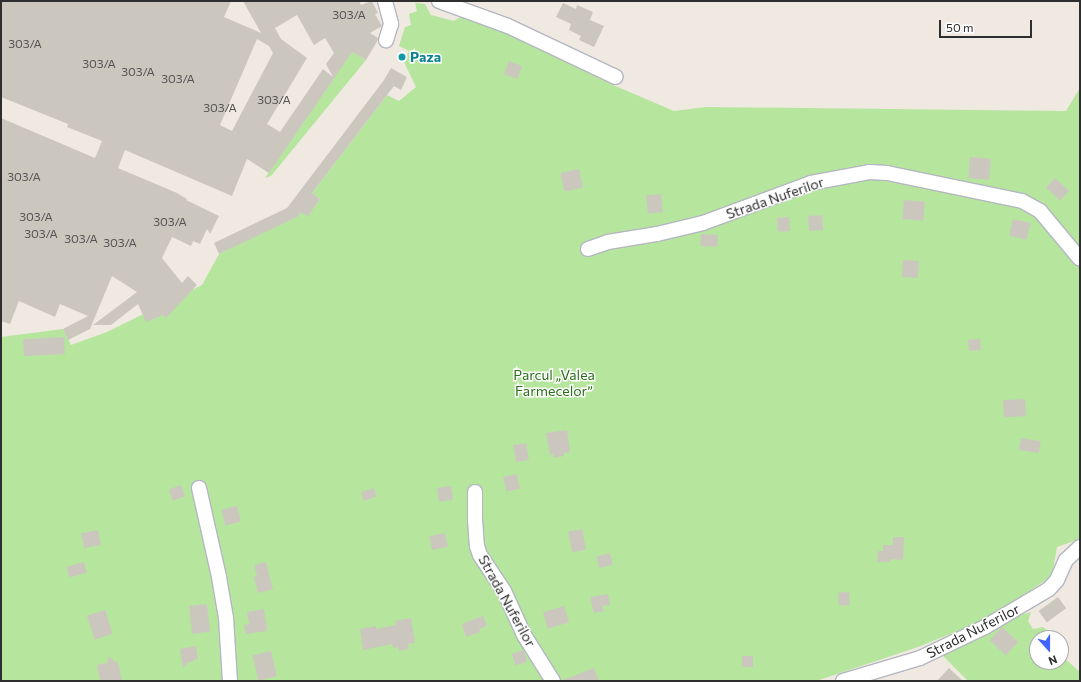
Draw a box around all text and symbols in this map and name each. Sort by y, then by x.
house number: 303/A [332,8,366,22]
scale bar [941,12,1034,38]
text: 50 m [946,20,974,34]
house number: 303/A [8,37,42,51]
place label: Paza [410,49,441,65]
marker: Paza [397,52,407,62]
house number: 303/A [82,57,116,71]
house number: 303/A [121,65,155,79]
house number: 303/A [161,72,195,86]
house number: 303/A [257,93,291,107]
house number: 303/A [203,101,237,115]
house number: 303/A [7,170,41,184]
street label: Strada Nuferilor [724,173,826,223]
house number: 303/A [19,210,53,224]
house number: 303/A [153,215,187,229]
house number: 303/A [24,227,58,241]
house number: 303/A [64,232,98,246]
house number: 303/A [103,236,137,250]
park label: Parcul „Valea Farmecelor” [513,367,595,400]
street label: Strada Nuferilor [475,552,539,650]
street label: Strada Nuferilor [924,600,1022,662]
north arrow [1029,630,1069,670]
text: N [1047,653,1059,668]

